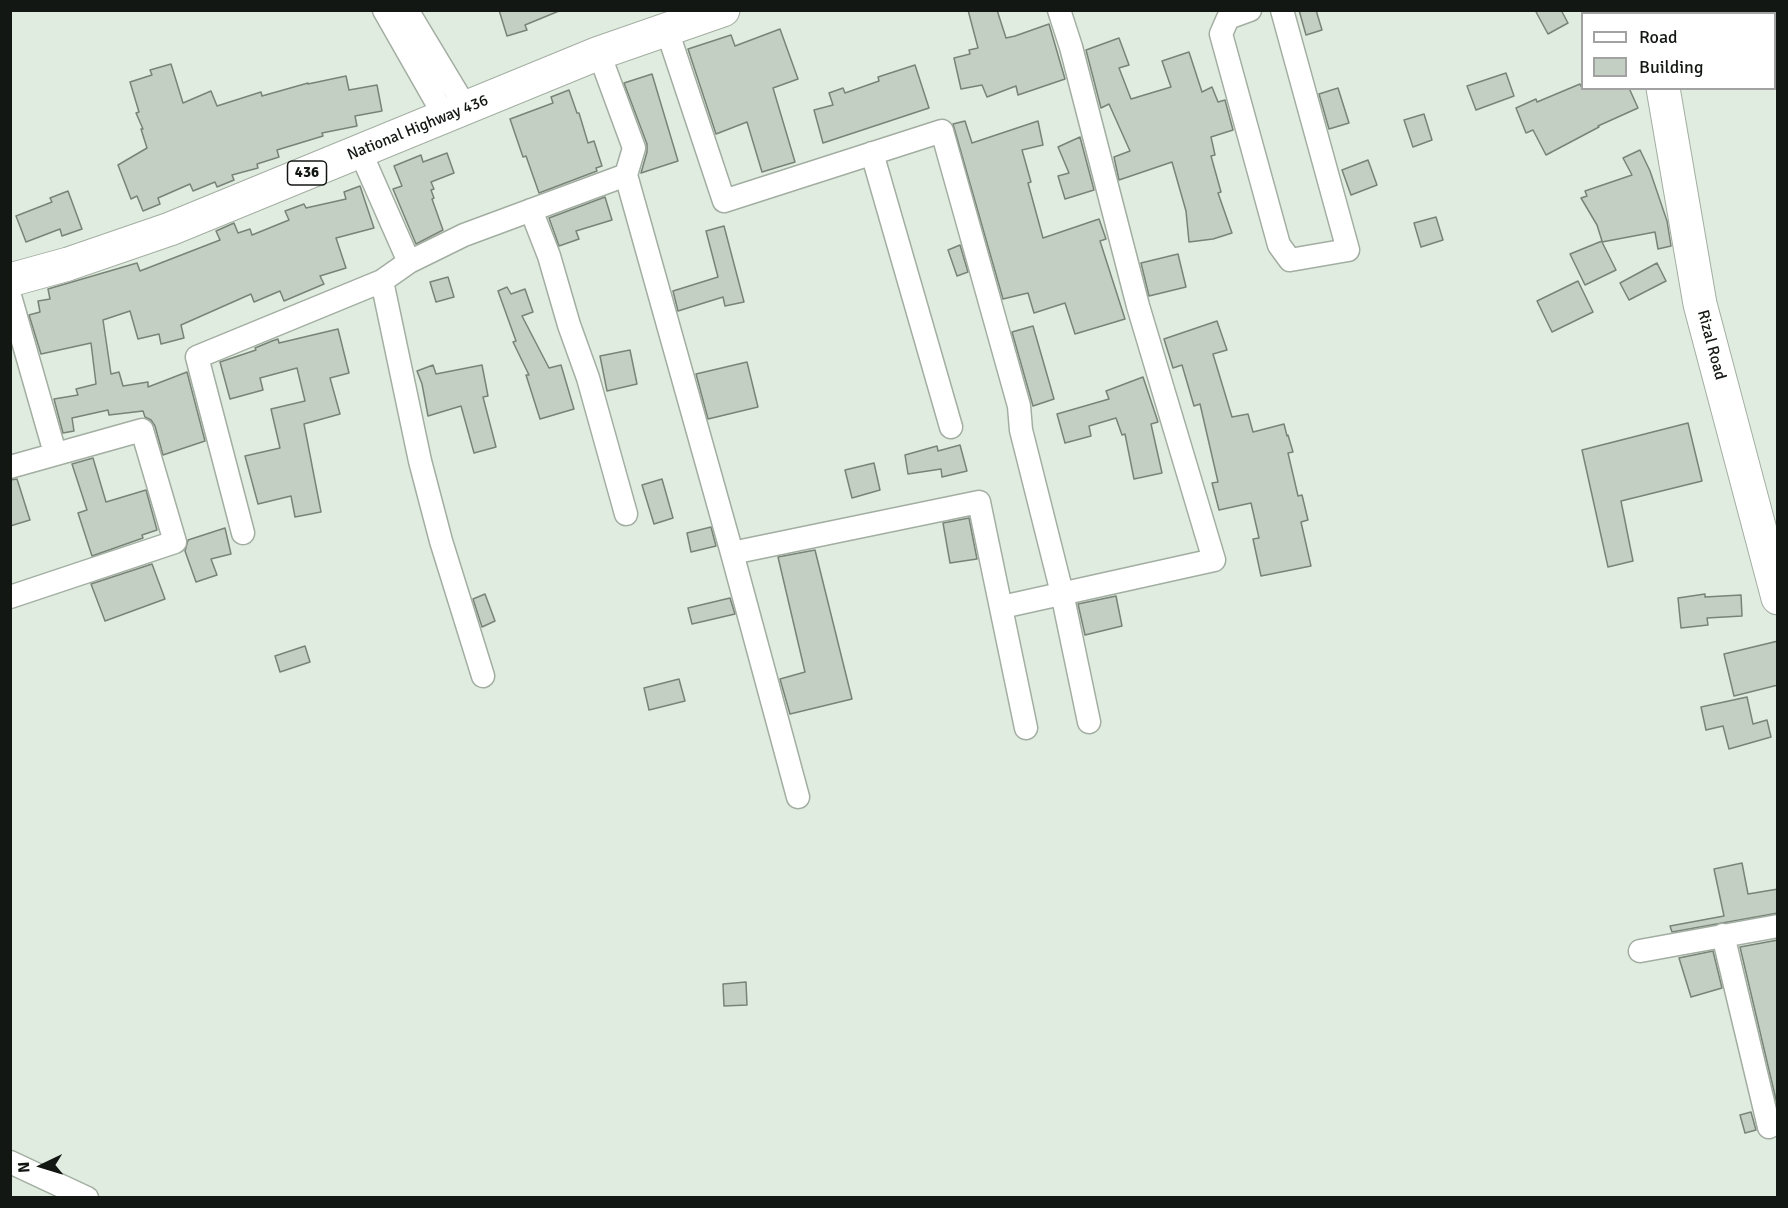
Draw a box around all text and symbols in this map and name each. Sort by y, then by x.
legend [1581,12,1776,90]
text: Road [1639,26,1678,48]
text: Building [1639,56,1703,78]
street label: National Highway 436 [345,91,491,165]
road number: 436 [288,161,326,185]
street label: Rizal Road [1692,308,1730,382]
north arrow [12,1136,72,1196]
text: N [14,1161,34,1174]

